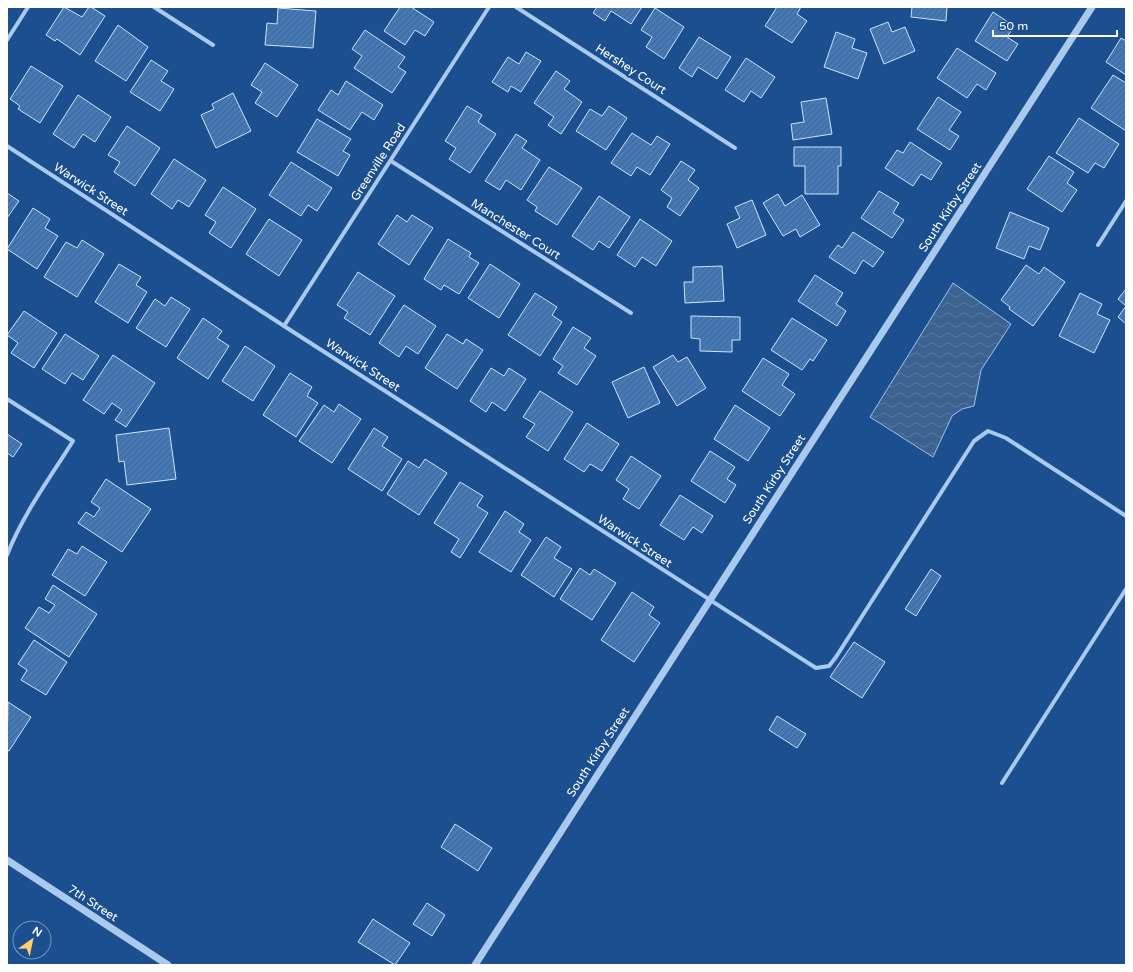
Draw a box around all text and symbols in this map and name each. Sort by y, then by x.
scale bar [993,12,1117,38]
text: 50 m [999,19,1028,33]
street label: Hershey Court [593,41,669,97]
street label: Greenville Road [348,121,408,203]
street label: South Kirby Street [916,159,984,254]
street label: Warwick Street [51,160,131,218]
street label: Manchester Court [469,196,564,262]
street label: Warwick Street [323,336,403,394]
street label: South Kirby Street [740,431,808,526]
street label: Warwick Street [595,512,675,570]
street label: South Kirby Street [564,704,632,799]
street label: 7th Street [65,882,121,925]
north arrow [12,920,52,960]
text: N [30,924,44,940]

